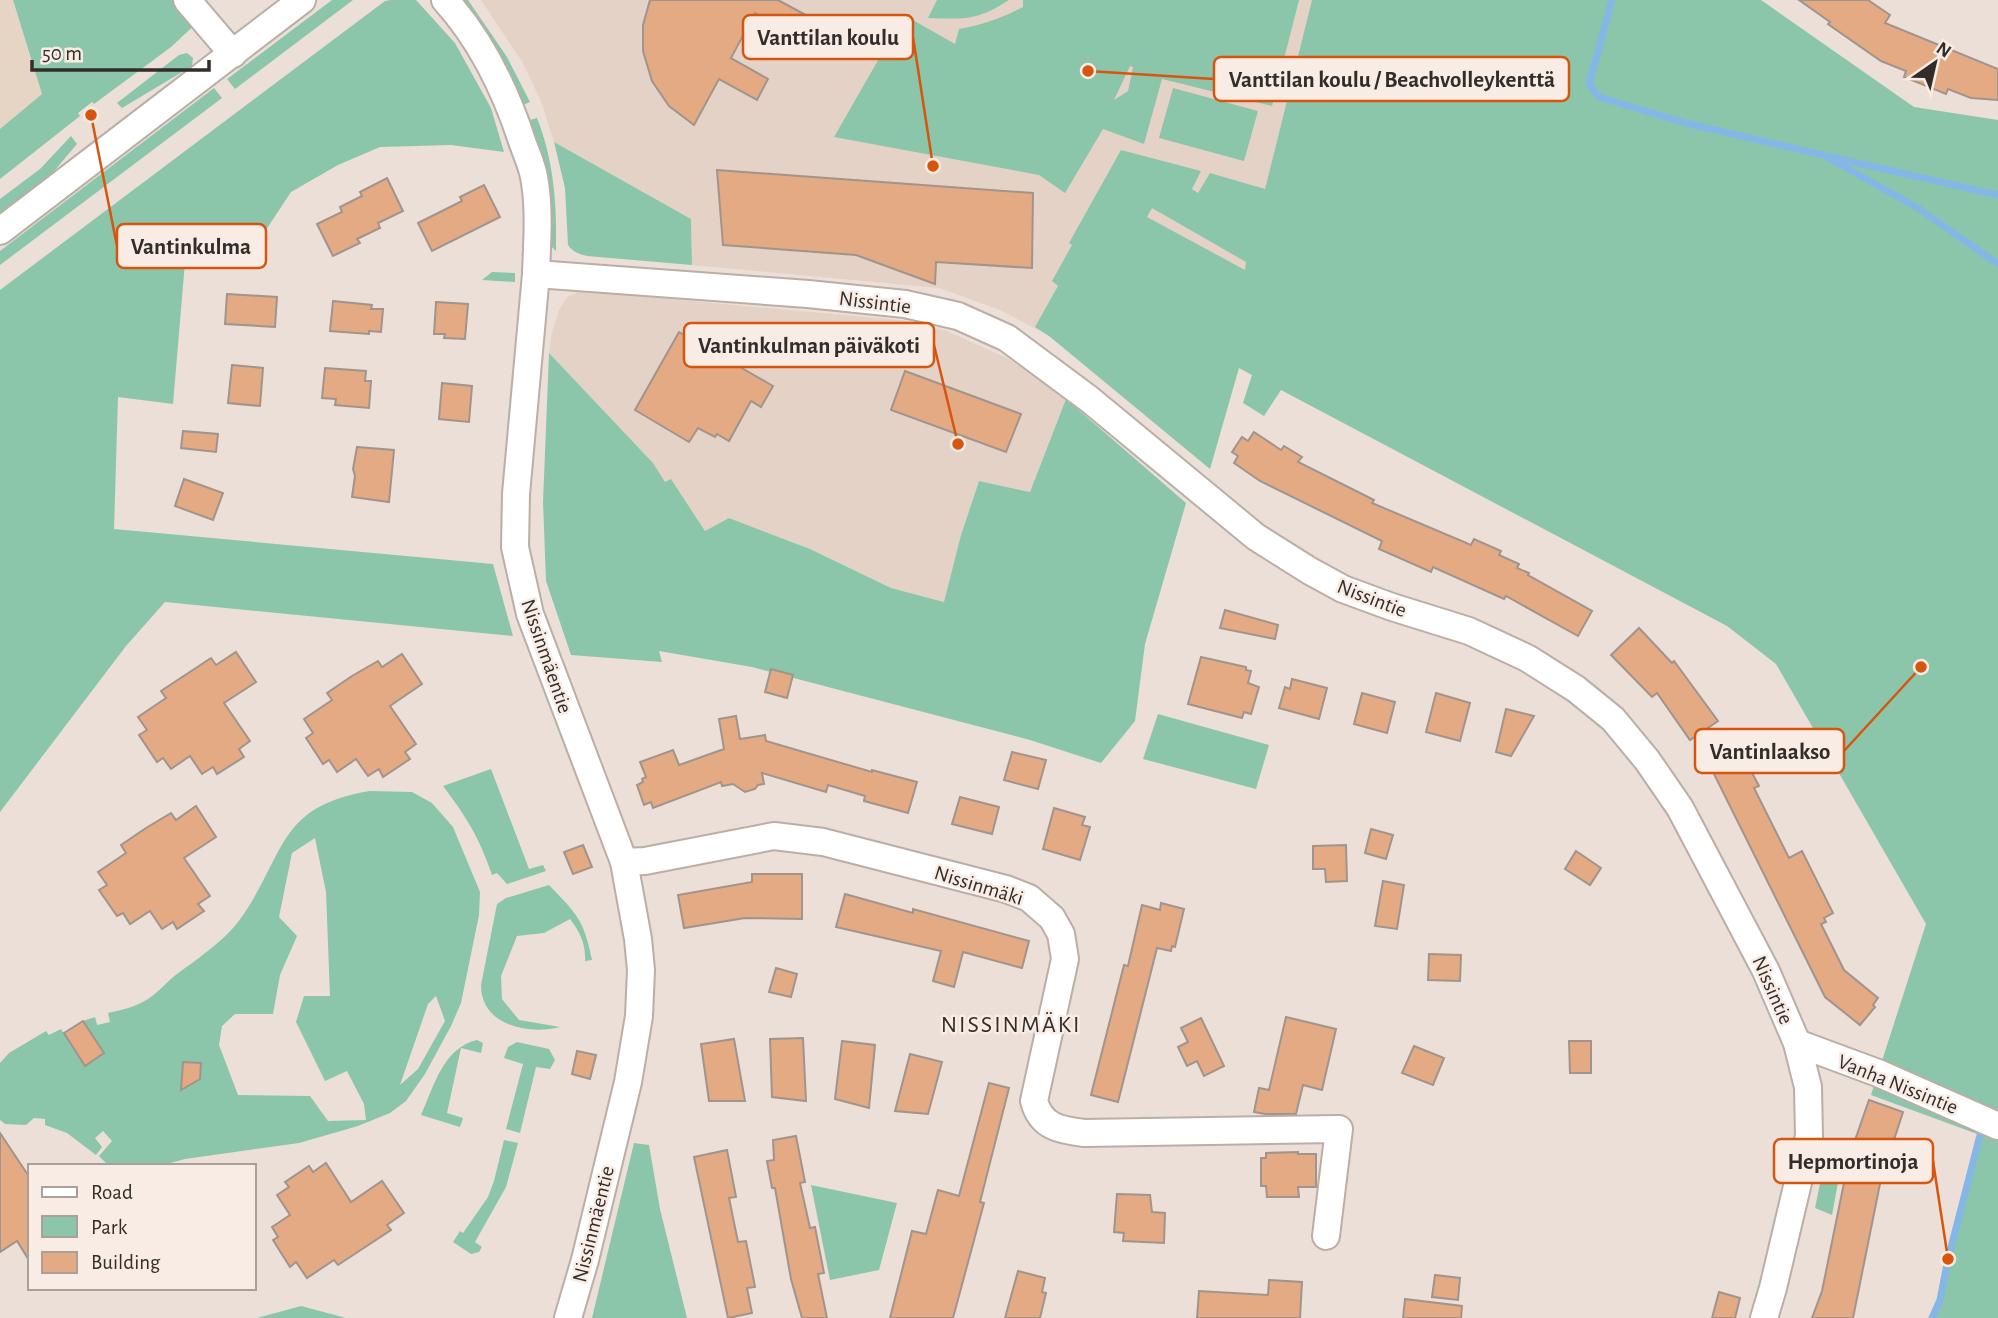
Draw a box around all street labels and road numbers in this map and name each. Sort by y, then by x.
street label: Nissintie [838,288,912,317]
street label: Nissintie [1334,576,1409,621]
street label: Nissinmäentie [517,596,576,716]
street label: Nissinmäki [932,862,1026,909]
street label: Nissintie [1748,953,1797,1028]
street label: Vanha Nissintie [1835,1051,1961,1118]
street label: Nissinmäentie [569,1164,618,1284]

